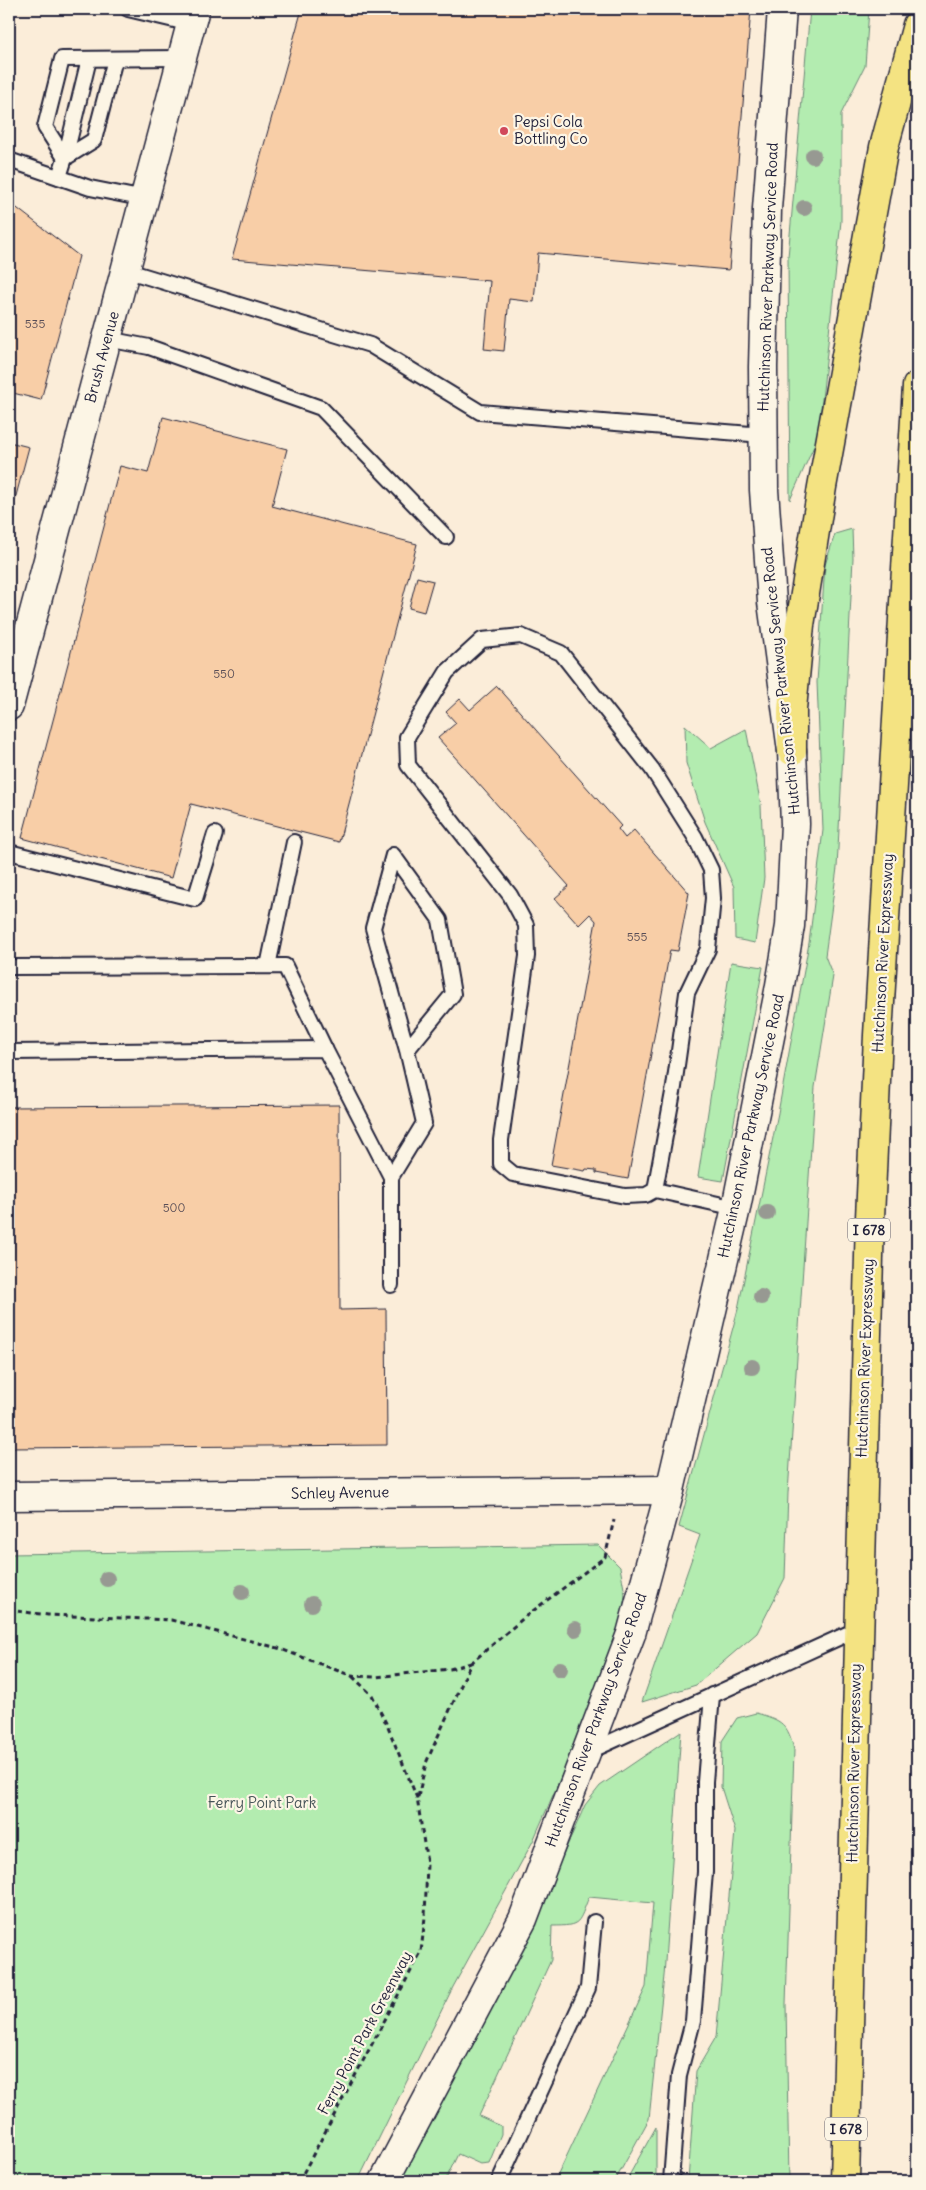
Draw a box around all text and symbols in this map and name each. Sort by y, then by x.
place label: Pepsi Cola Bottling Co [514,112,588,148]
marker: Pepsi Cola Bottling Co [498,125,510,137]
street label: Hutchinson River Parkway Service Road [753,142,782,412]
street label: Brush Avenue [80,309,123,405]
house number: 535 [25,316,45,331]
street label: Hutchinson River Parkway Service Road [757,546,804,816]
house number: 550 [213,666,235,681]
street label: Hutchinson River Expressway [868,853,897,1053]
house number: 555 [627,929,647,944]
street label: Hutchinson River Parkway Service Road [713,992,788,1259]
house number: 500 [163,1200,185,1215]
road number: I 678 [848,1218,890,1242]
street label: Hutchinson River Expressway [852,1258,877,1458]
street label: Schley Avenue [291,1482,389,1503]
street label: Hutchinson River Parkway Service Road [541,1590,651,1850]
street label: Hutchinson River Expressway [842,1663,865,1863]
park label: Ferry Point Park [208,1793,317,1812]
street label: Ferry Point Park Greenway [313,1948,416,2118]
road number: I 678 [825,2118,867,2140]

